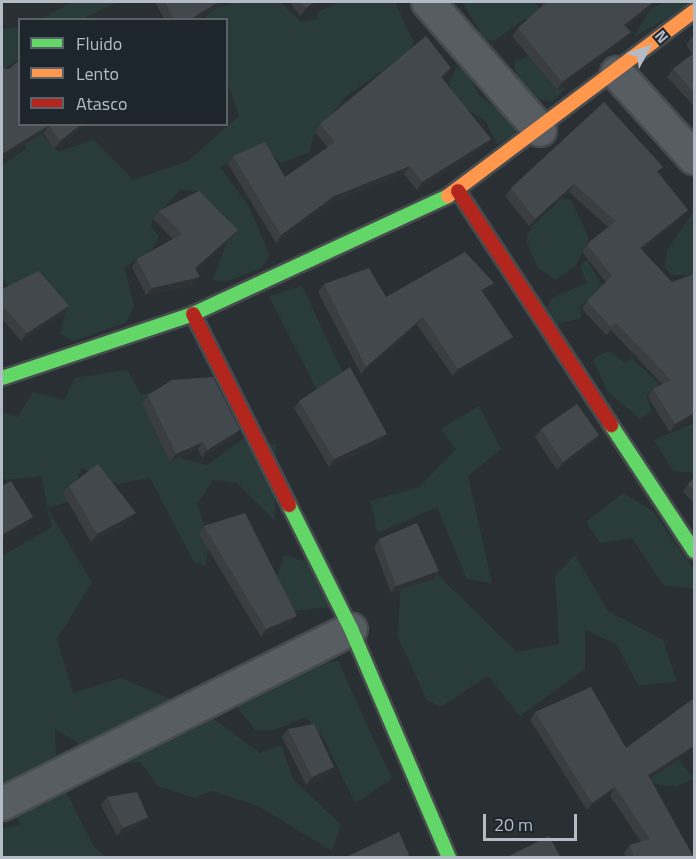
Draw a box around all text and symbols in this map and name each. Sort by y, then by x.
legend [18,18,228,126]
north arrow [618,18,678,78]
text: N [649,24,675,48]
text: Fluido [76,30,122,57]
text: Lento [76,60,119,87]
text: Atasco [76,90,127,117]
scale bar [486,802,580,840]
text: 20 m [494,811,533,838]

